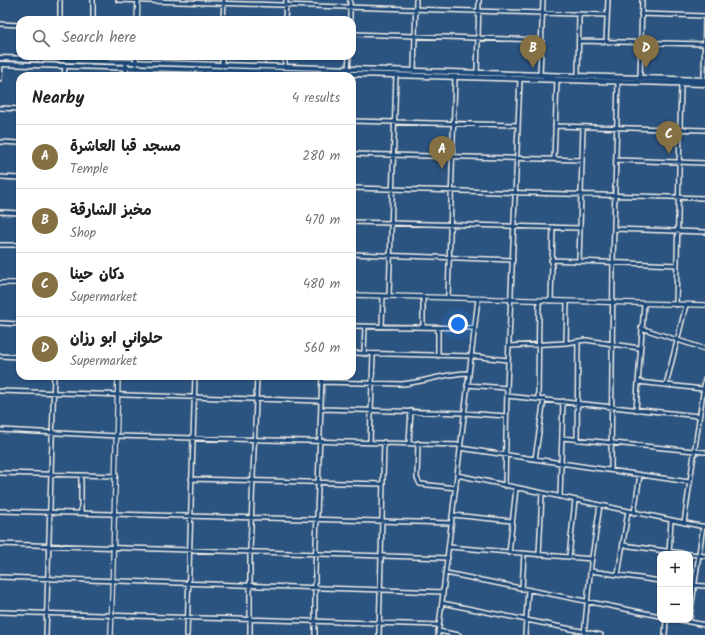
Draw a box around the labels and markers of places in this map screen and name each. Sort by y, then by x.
pin: B [520,35,546,68]
pin: D [633,35,659,68]
pin: C [656,121,682,154]
pin: A [429,136,455,169]

